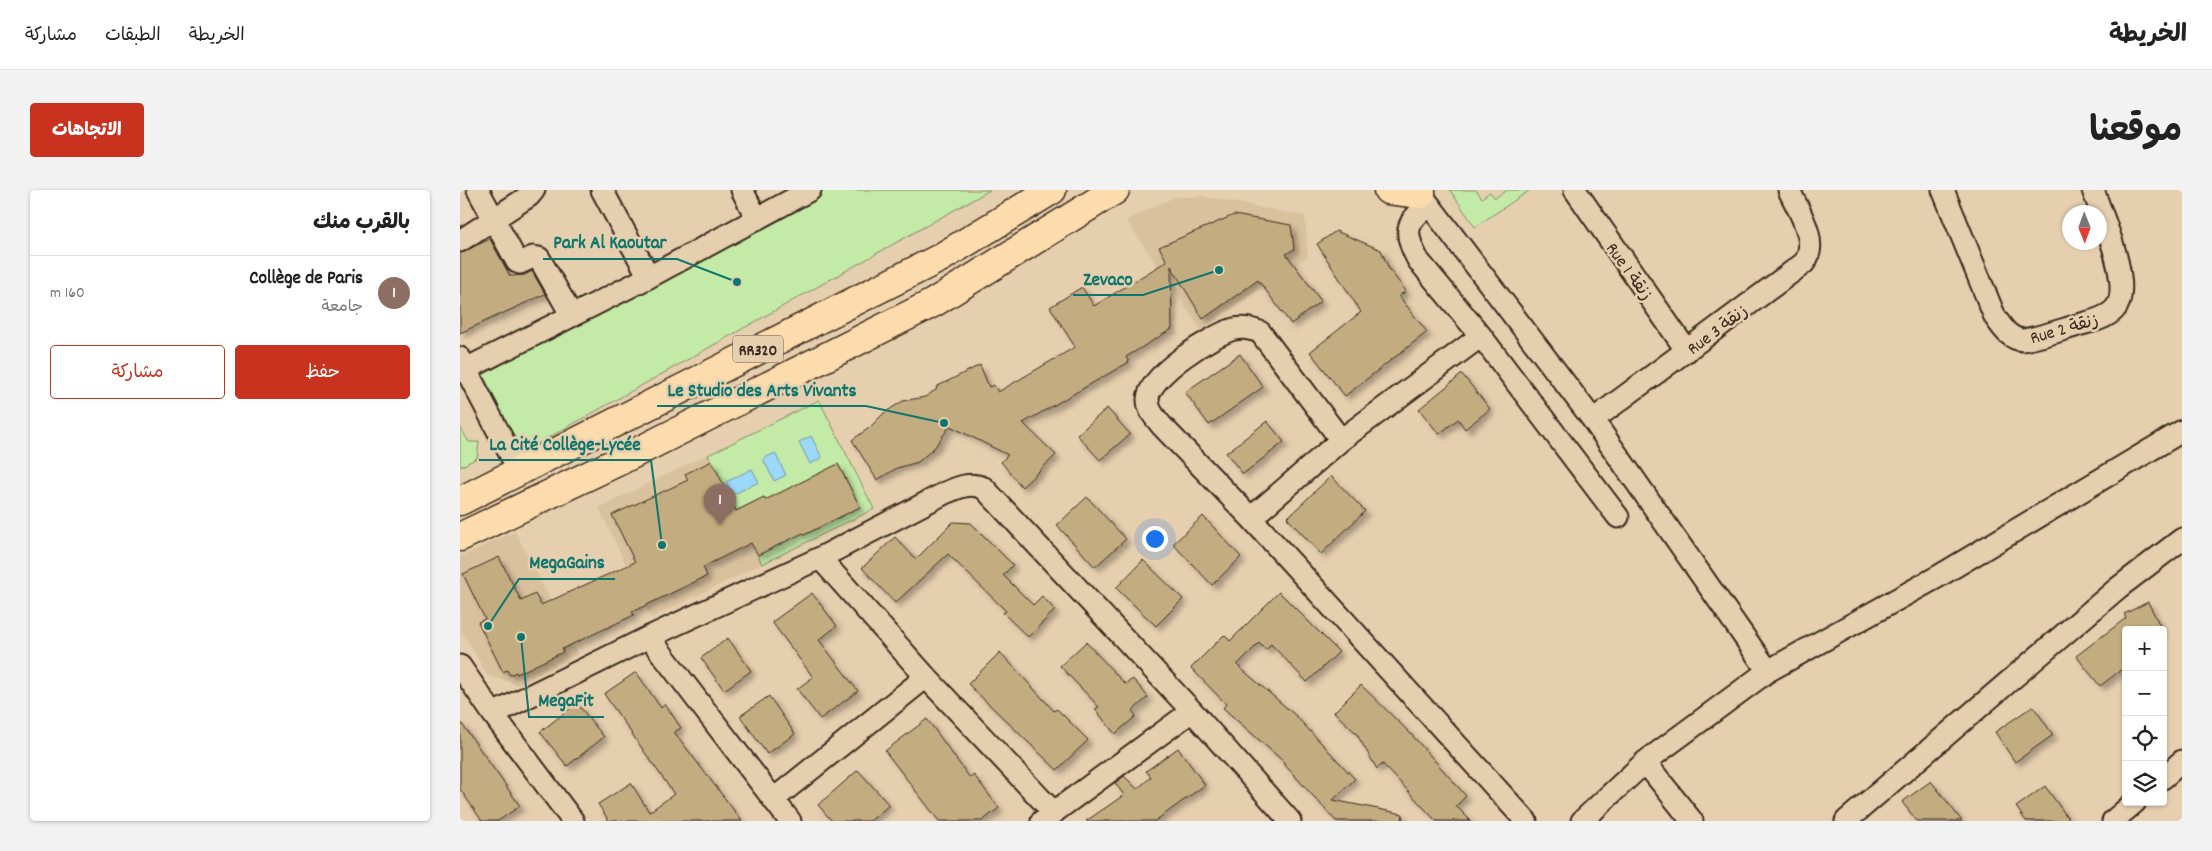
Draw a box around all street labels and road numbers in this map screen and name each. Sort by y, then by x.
street label: Rue 1 زنقة [1598,238,1658,307]
street label: Rue 3 زنقة [1683,300,1754,362]
street label: Rue 2 زنقة [2028,309,2102,352]
road number: RR320 [733,336,783,362]

